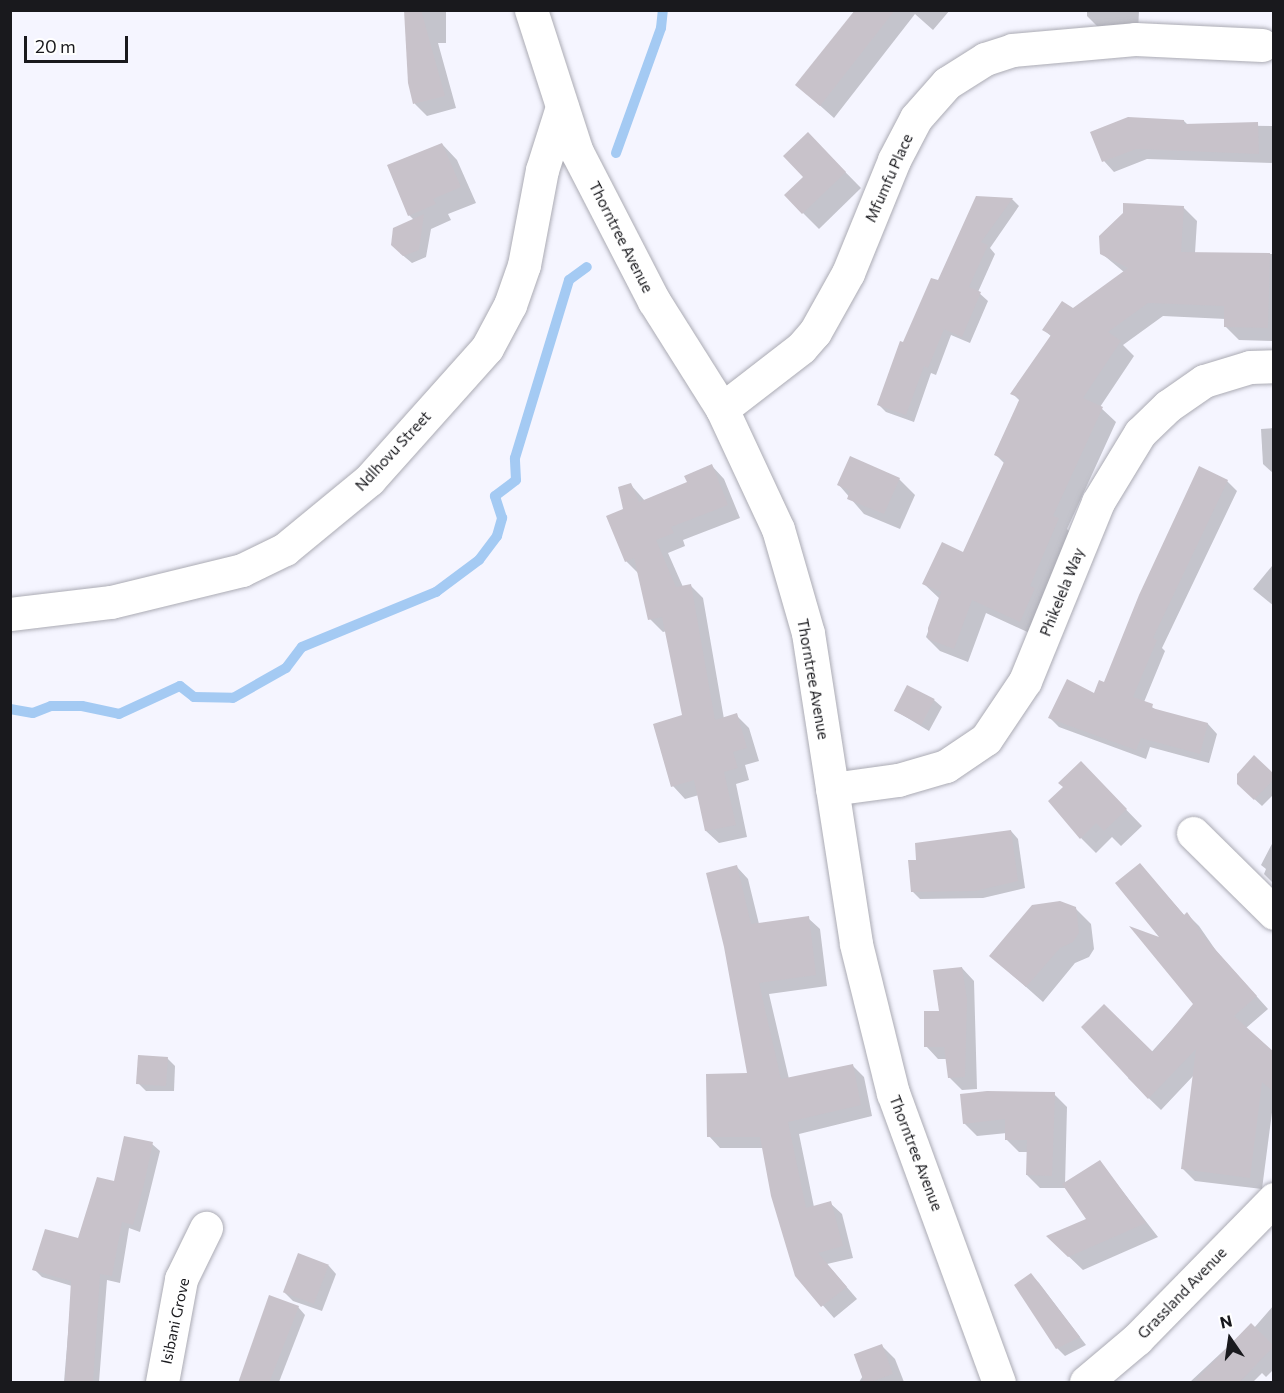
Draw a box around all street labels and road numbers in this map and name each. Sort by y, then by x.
street label: Mfumfu Place [861,131,917,225]
street label: Thorntree Avenue [585,178,657,296]
street label: Ndlhovu Street [351,407,435,495]
street label: Phikelela Way [1036,545,1088,639]
street label: Thorntree Avenue [794,617,832,741]
street label: Thorntree Avenue [886,1093,946,1213]
street label: Grassland Avenue [1134,1244,1230,1342]
street label: Isibani Grove [157,1276,193,1366]

